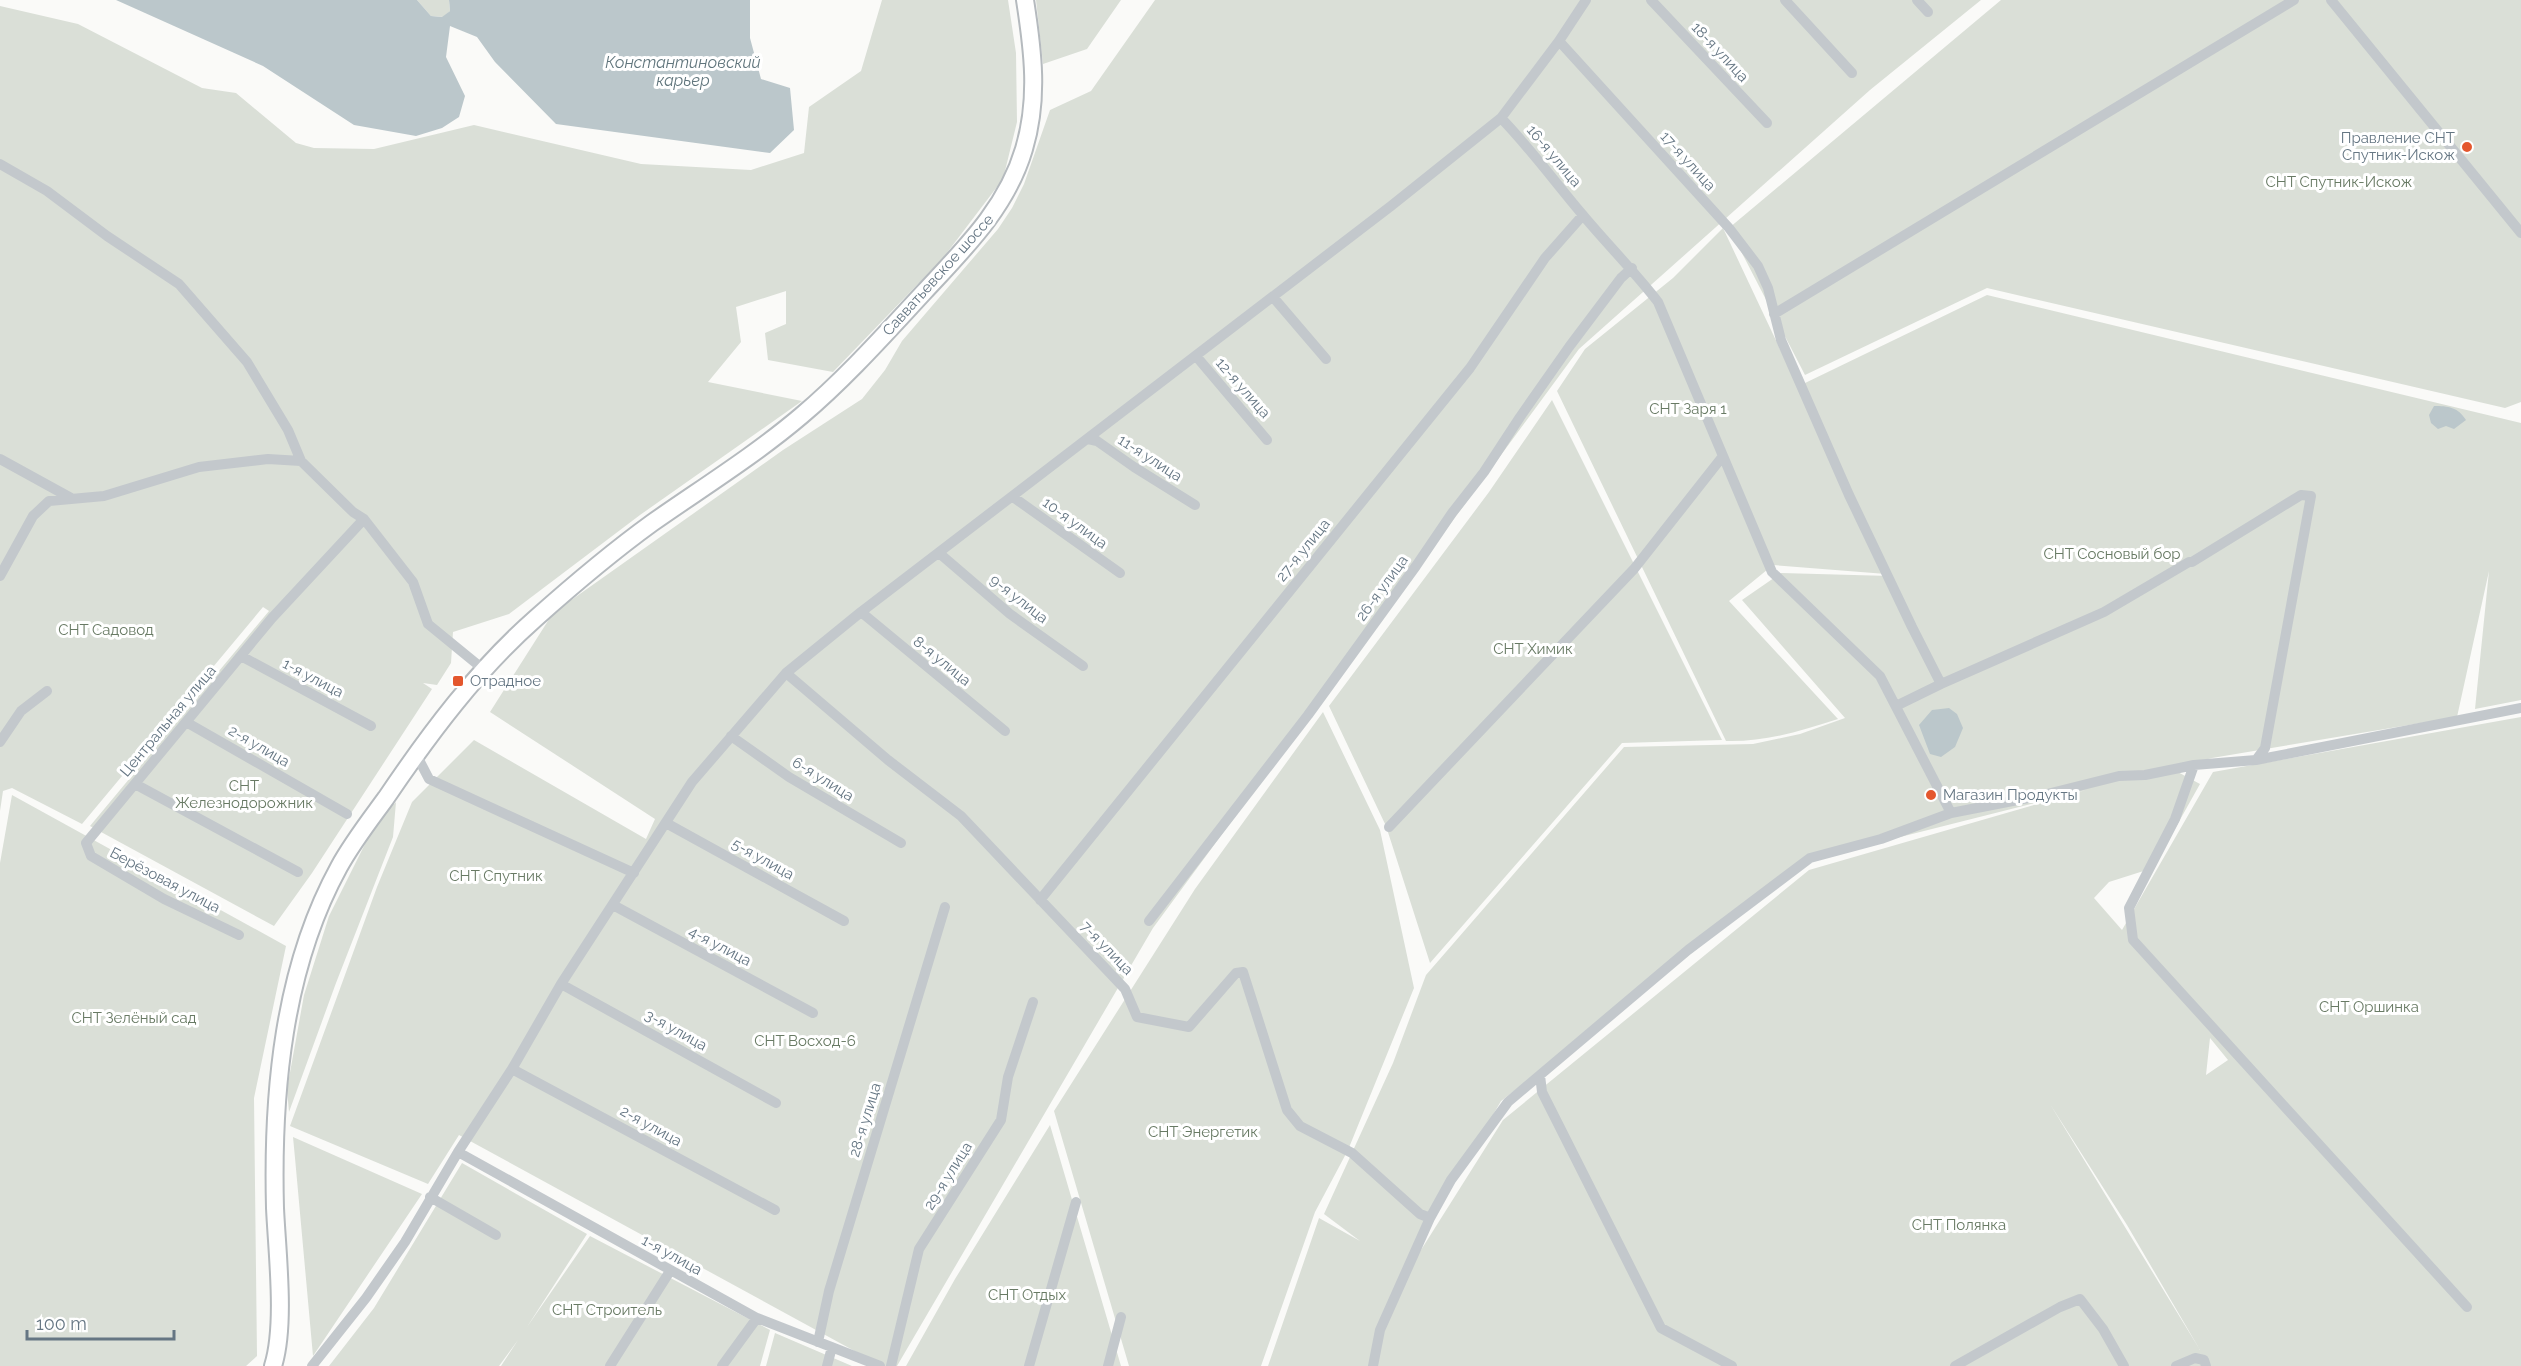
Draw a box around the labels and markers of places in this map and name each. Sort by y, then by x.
place label: Правление СНТ Спутник-Искож [2341,129,2455,164]
marker: Правление СНТ Спутник-Искож [2460,140,2474,154]
place label: Отрадное [470,672,541,690]
marker: Отрадное [451,674,465,688]
place label: Магазин Продукты [1943,786,2078,804]
marker: Магазин Продукты [1924,788,1938,802]

